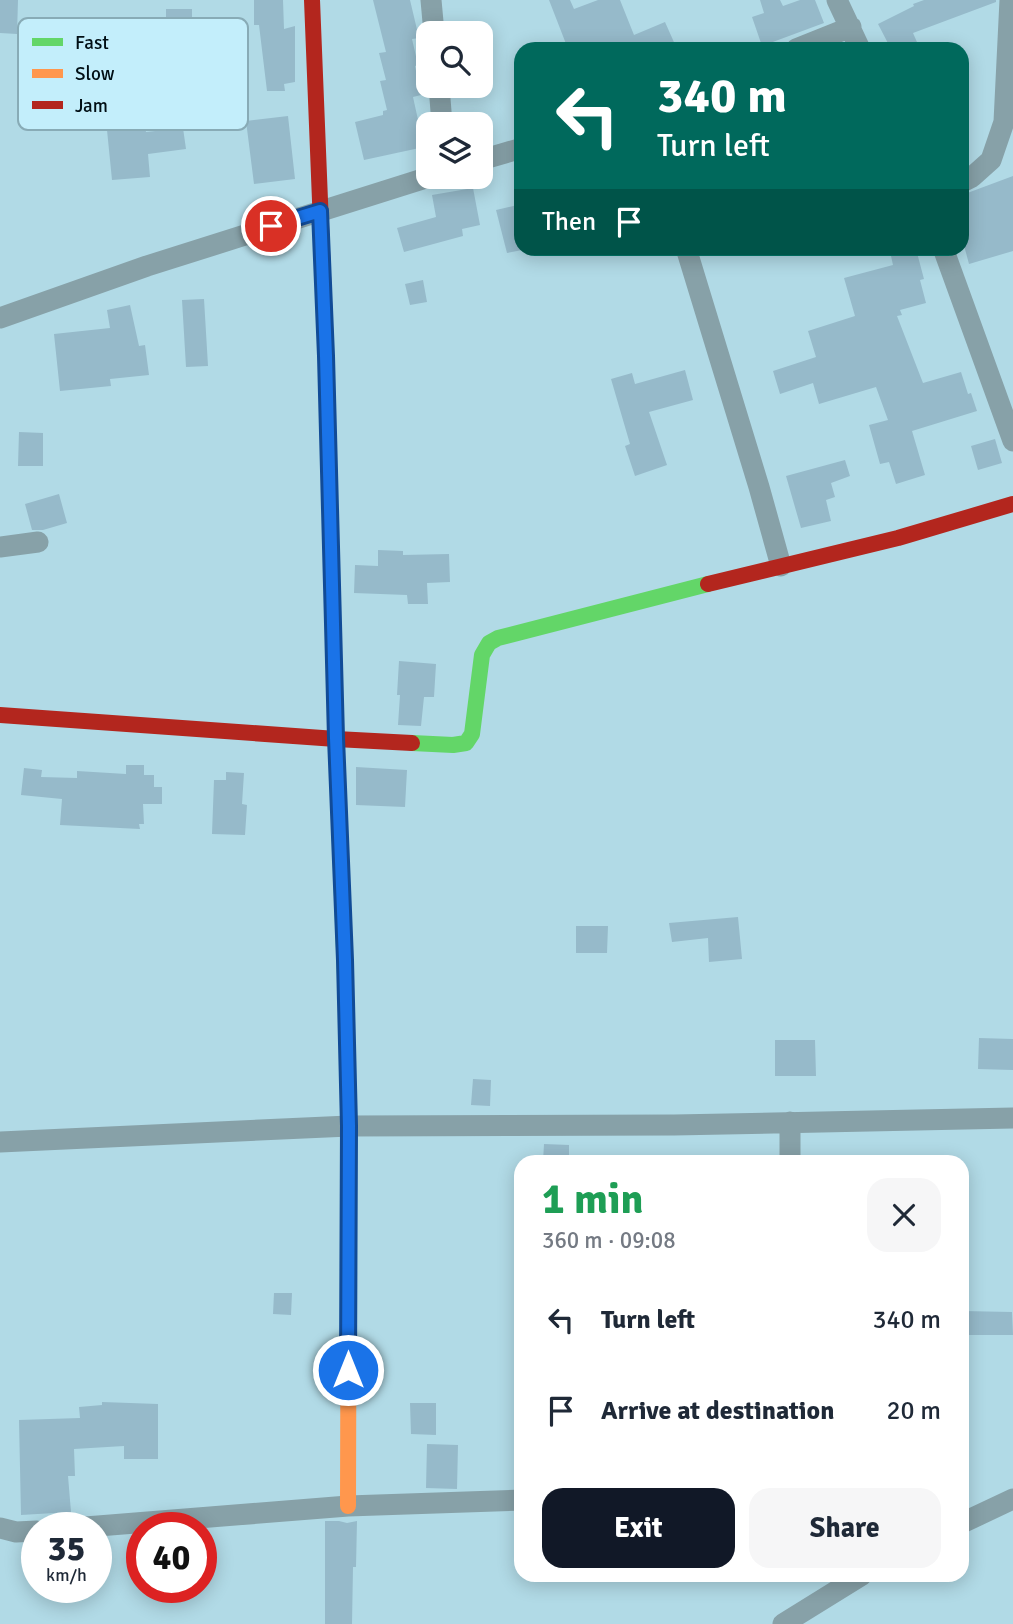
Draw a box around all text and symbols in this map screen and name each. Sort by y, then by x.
legend [18,18,248,130]
map controls [416,21,493,189]
button: search [416,21,493,98]
text: Fast [75,31,109,55]
text: Slow [75,62,115,86]
text: 340 m [657,66,787,126]
icon: left [542,70,633,161]
text: Jam [75,94,108,118]
button: layers [416,112,493,189]
text: Turn left [657,126,770,165]
pin [241,196,301,256]
icon: arrive [610,203,648,241]
text: Then [542,206,596,238]
icon: arrive [252,207,290,245]
text: 1 min [542,1174,643,1225]
button: close [867,1178,941,1252]
text: 360 m · 09:08 [542,1226,676,1255]
icon: left [542,1301,580,1339]
text: Turn left [601,1304,695,1336]
text: 340 m [872,1304,941,1336]
position arrow [311,1333,385,1407]
icon: arrive [542,1392,580,1430]
text: Arrive at destination [601,1395,834,1427]
text: 20 m [886,1395,941,1427]
button: Exit [542,1488,735,1568]
button: Share [749,1488,941,1568]
speed limit sign: 40 [126,1512,217,1603]
text: 35 [48,1527,85,1570]
text: km/h [46,1564,87,1586]

